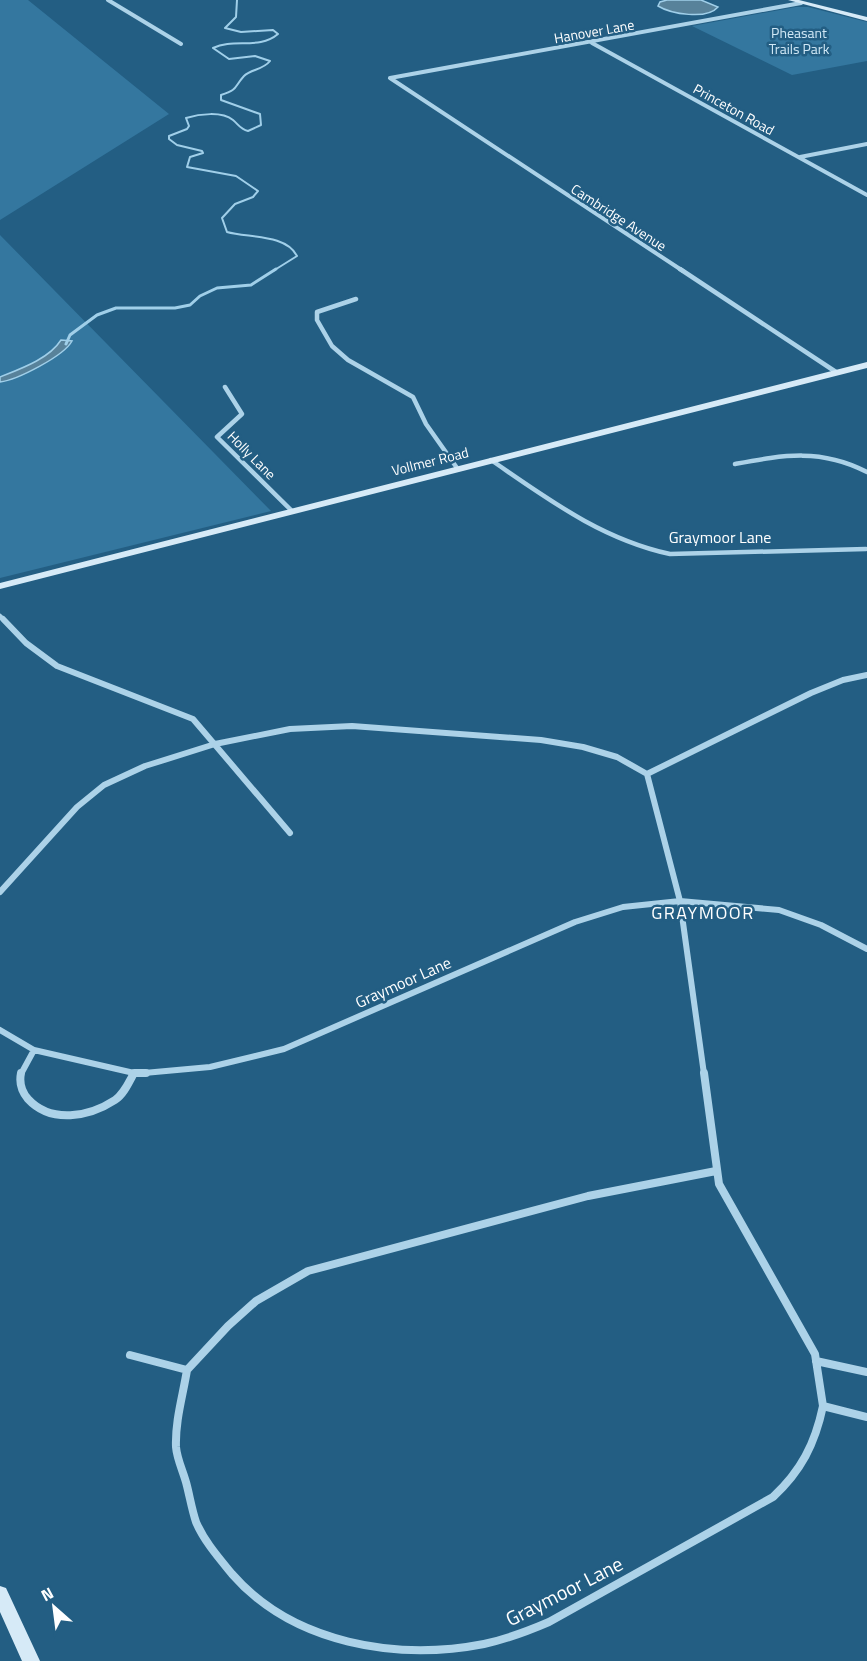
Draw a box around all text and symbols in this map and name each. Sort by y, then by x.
street label: Hanover Lane [552,14,636,48]
park label: Pheasant Trails Park [769,22,830,59]
street label: Princeton Road [690,78,778,140]
street label: Cambridge Avenue [567,178,671,256]
street label: Holly Lane [223,426,281,484]
street label: Vollmer Road [389,441,471,481]
street label: Graymoor Lane [669,525,771,549]
district label: GRAYMOOR [651,899,755,926]
street label: Graymoor Lane [351,950,455,1014]
street label: Graymoor Lane [500,1548,628,1634]
north arrow [24,1577,84,1637]
text: N [36,1581,57,1607]

